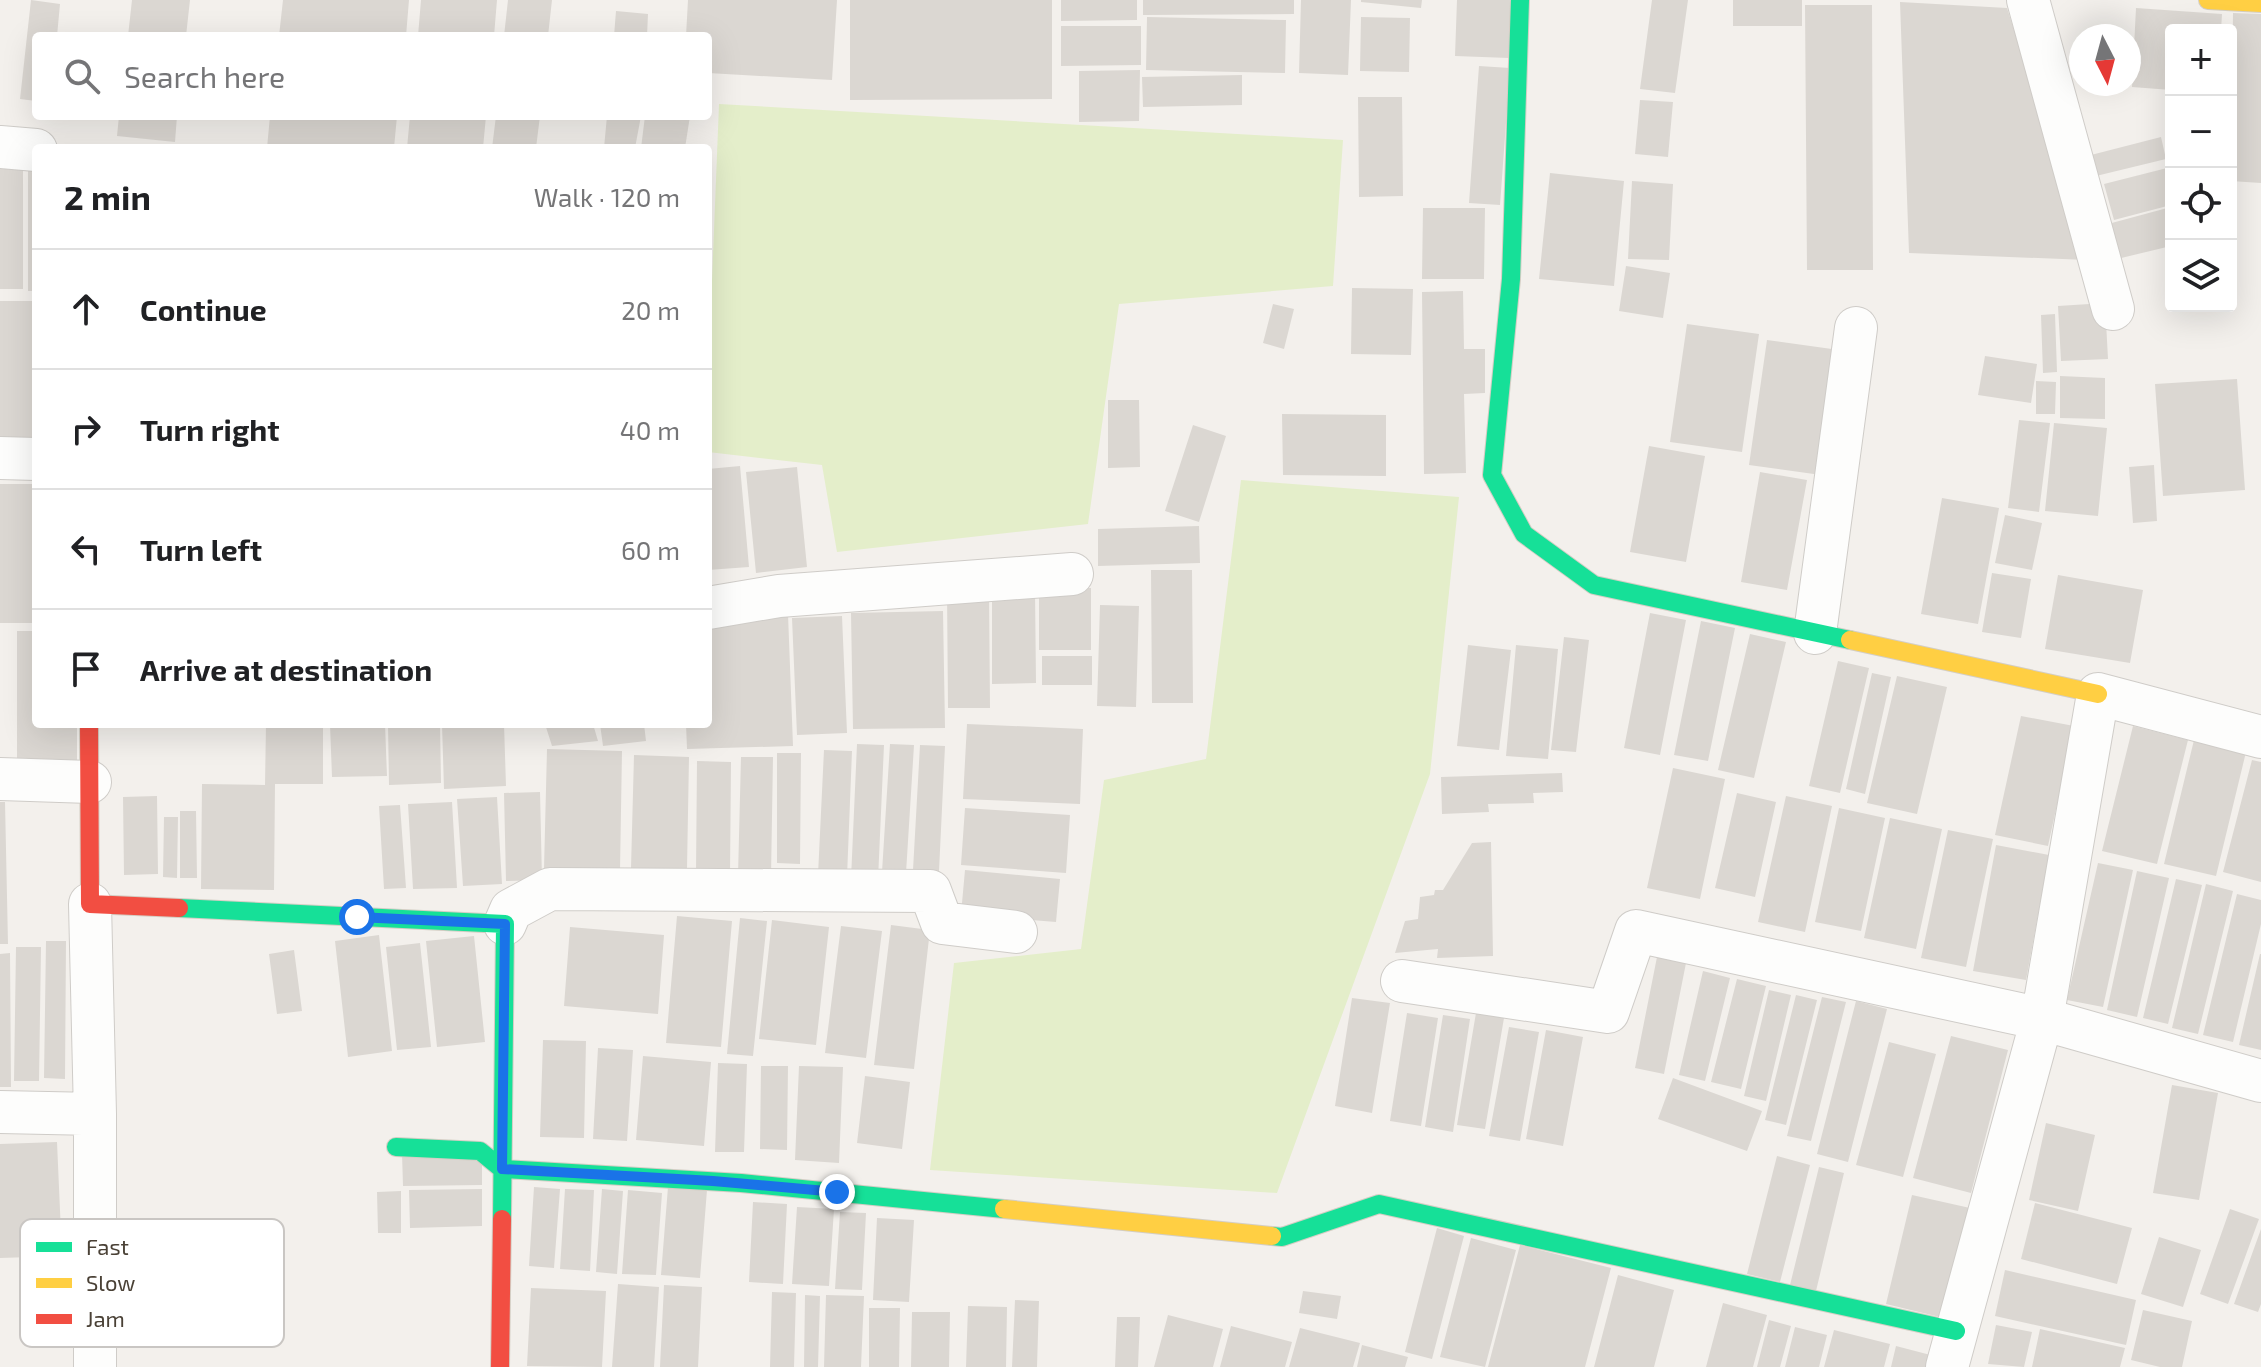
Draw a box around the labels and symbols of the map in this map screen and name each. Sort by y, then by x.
north arrow [2069,24,2141,96]
route start [339,899,375,935]
route end [819,1174,855,1210]
legend [20,1219,284,1347]
text: Fast [86,1233,129,1259]
text: Slow [86,1269,135,1295]
text: Jam [86,1305,125,1331]

